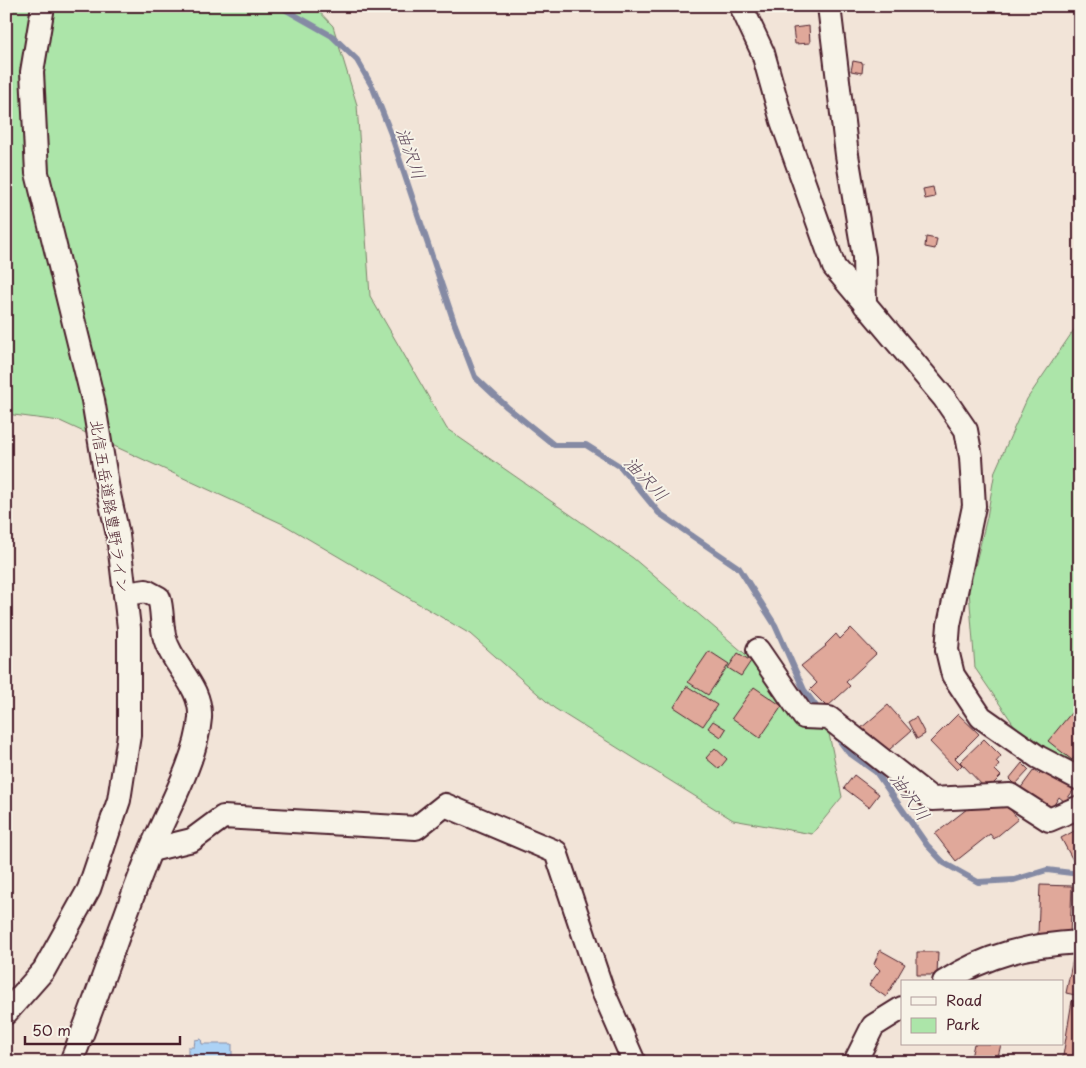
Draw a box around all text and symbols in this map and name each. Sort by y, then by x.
water label: 油沢川 [390,123,434,183]
street label: 北信五岳道路豊野ライン [85,418,137,594]
water label: 油沢川 [619,449,675,507]
water label: 油沢川 [884,766,938,826]
legend [901,980,1064,1046]
text: Road [946,988,982,1011]
text: Park [946,1012,980,1035]
scale bar [25,1013,180,1045]
text: 50 m [32,1018,71,1041]

